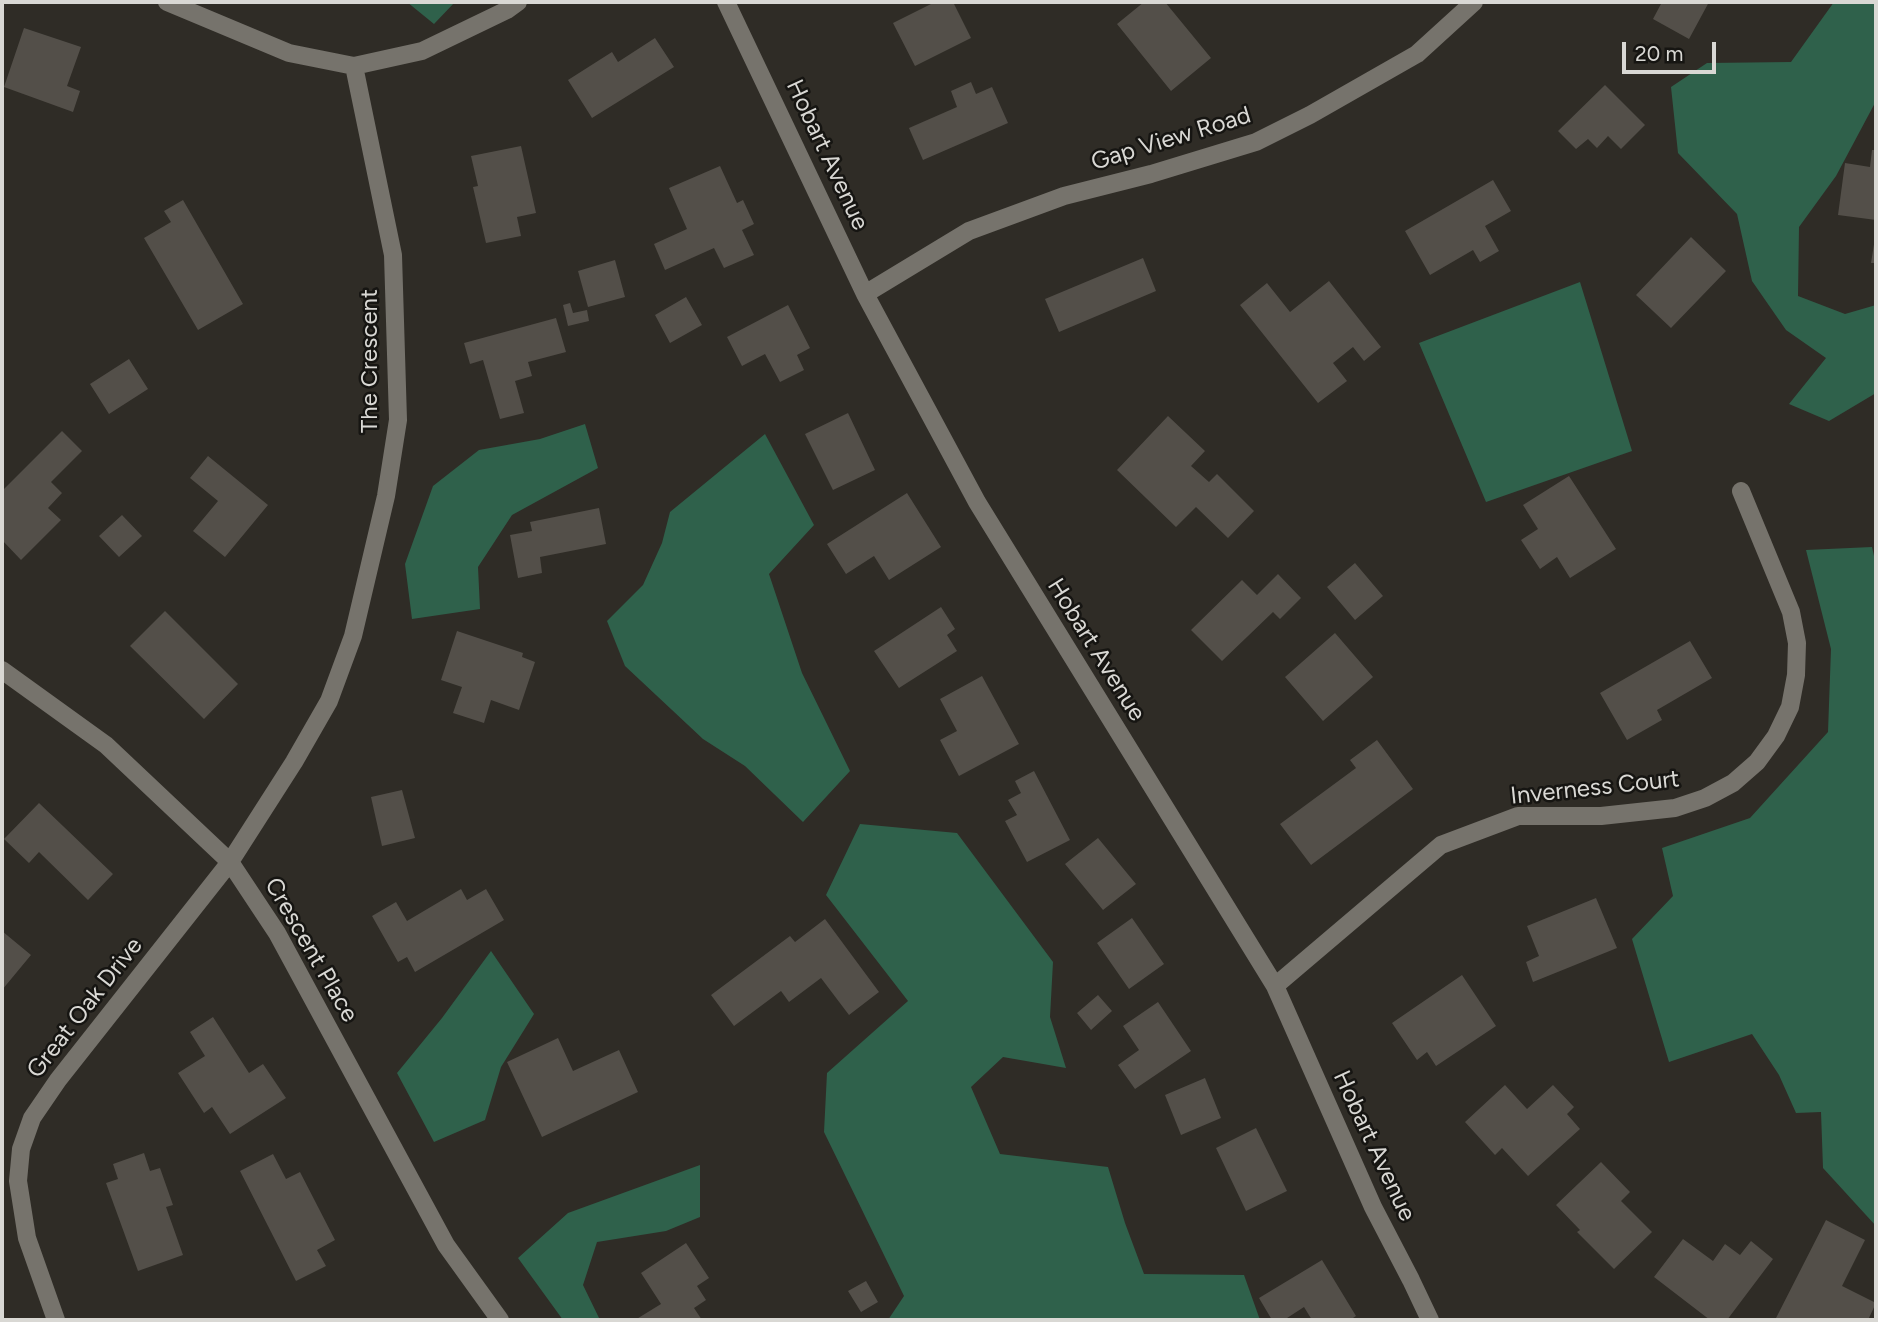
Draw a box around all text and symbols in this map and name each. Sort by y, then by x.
scale bar [1626,28,1720,72]
text: 20 m [1635,41,1683,66]
street label: Hobart Avenue [780,75,874,235]
street label: Gap View Road [1088,101,1254,177]
street label: The Crescent [356,289,384,433]
street label: Hobart Avenue [1041,573,1151,727]
street label: Inverness Court [1509,765,1681,811]
street label: Crescent Place [258,873,364,1027]
street label: Great Oak Drive [21,932,149,1084]
street label: Hobart Avenue [1327,1066,1421,1226]

